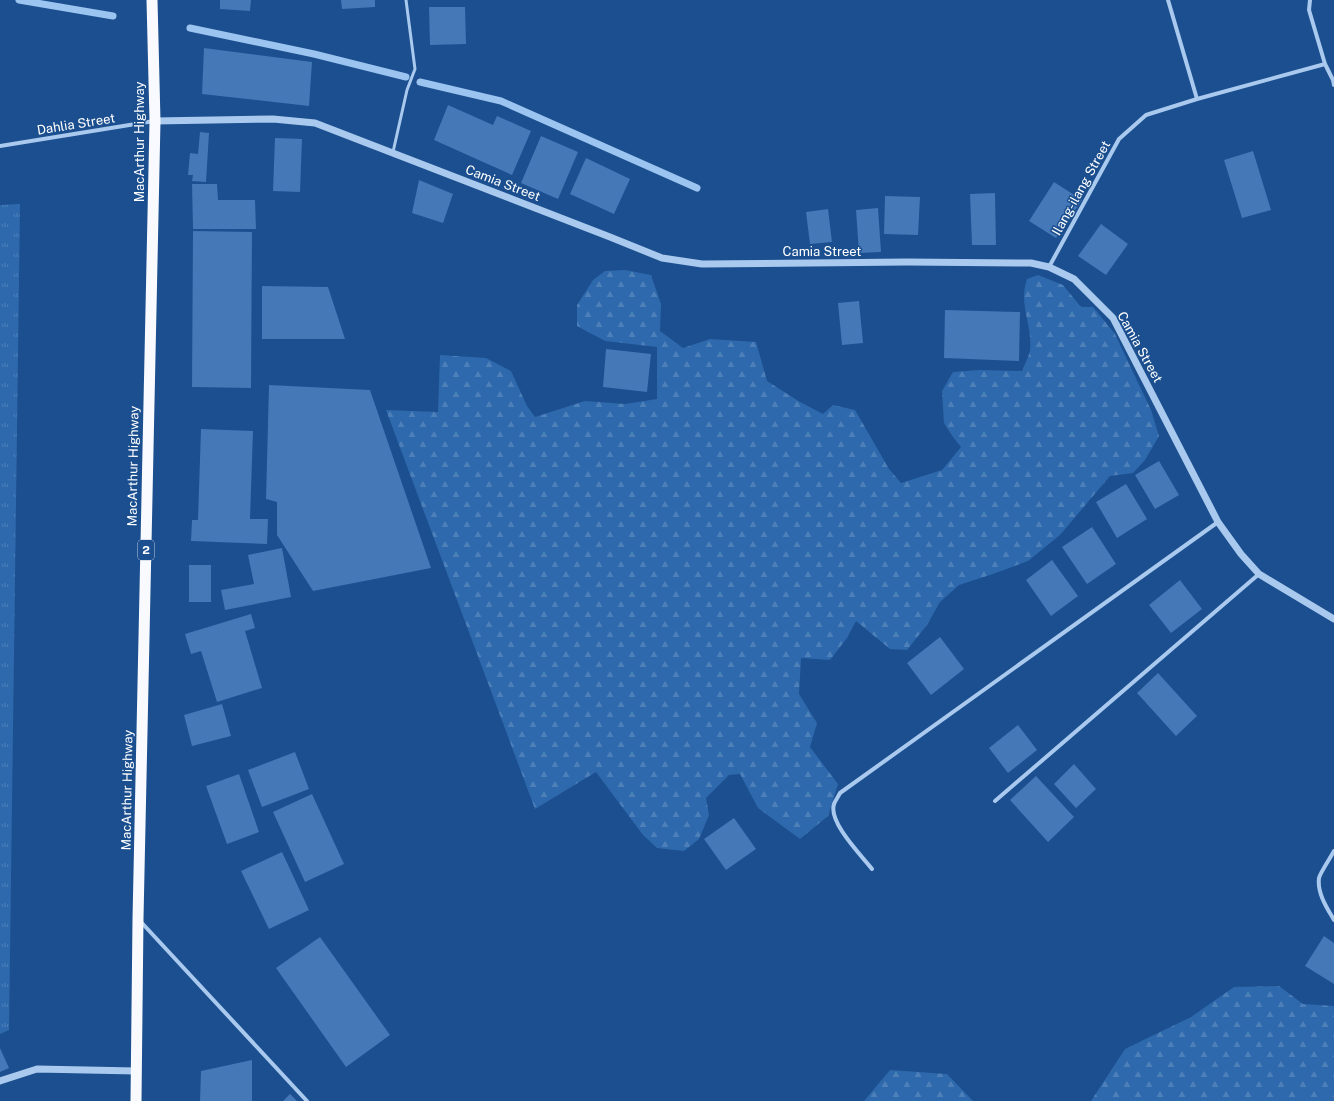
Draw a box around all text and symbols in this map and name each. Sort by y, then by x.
street label: MacArthur Highway [132,82,147,202]
street label: Dahlia Street [36,110,116,138]
street label: Ilang-ilang Street [1049,138,1113,238]
street label: Camia Street [464,162,542,204]
street label: Camia Street [783,244,861,259]
street label: Camia Street [1114,309,1166,385]
street label: MacArthur Highway [124,405,142,526]
road number: 2 [138,540,154,560]
street label: MacArthur Highway [118,729,136,850]

